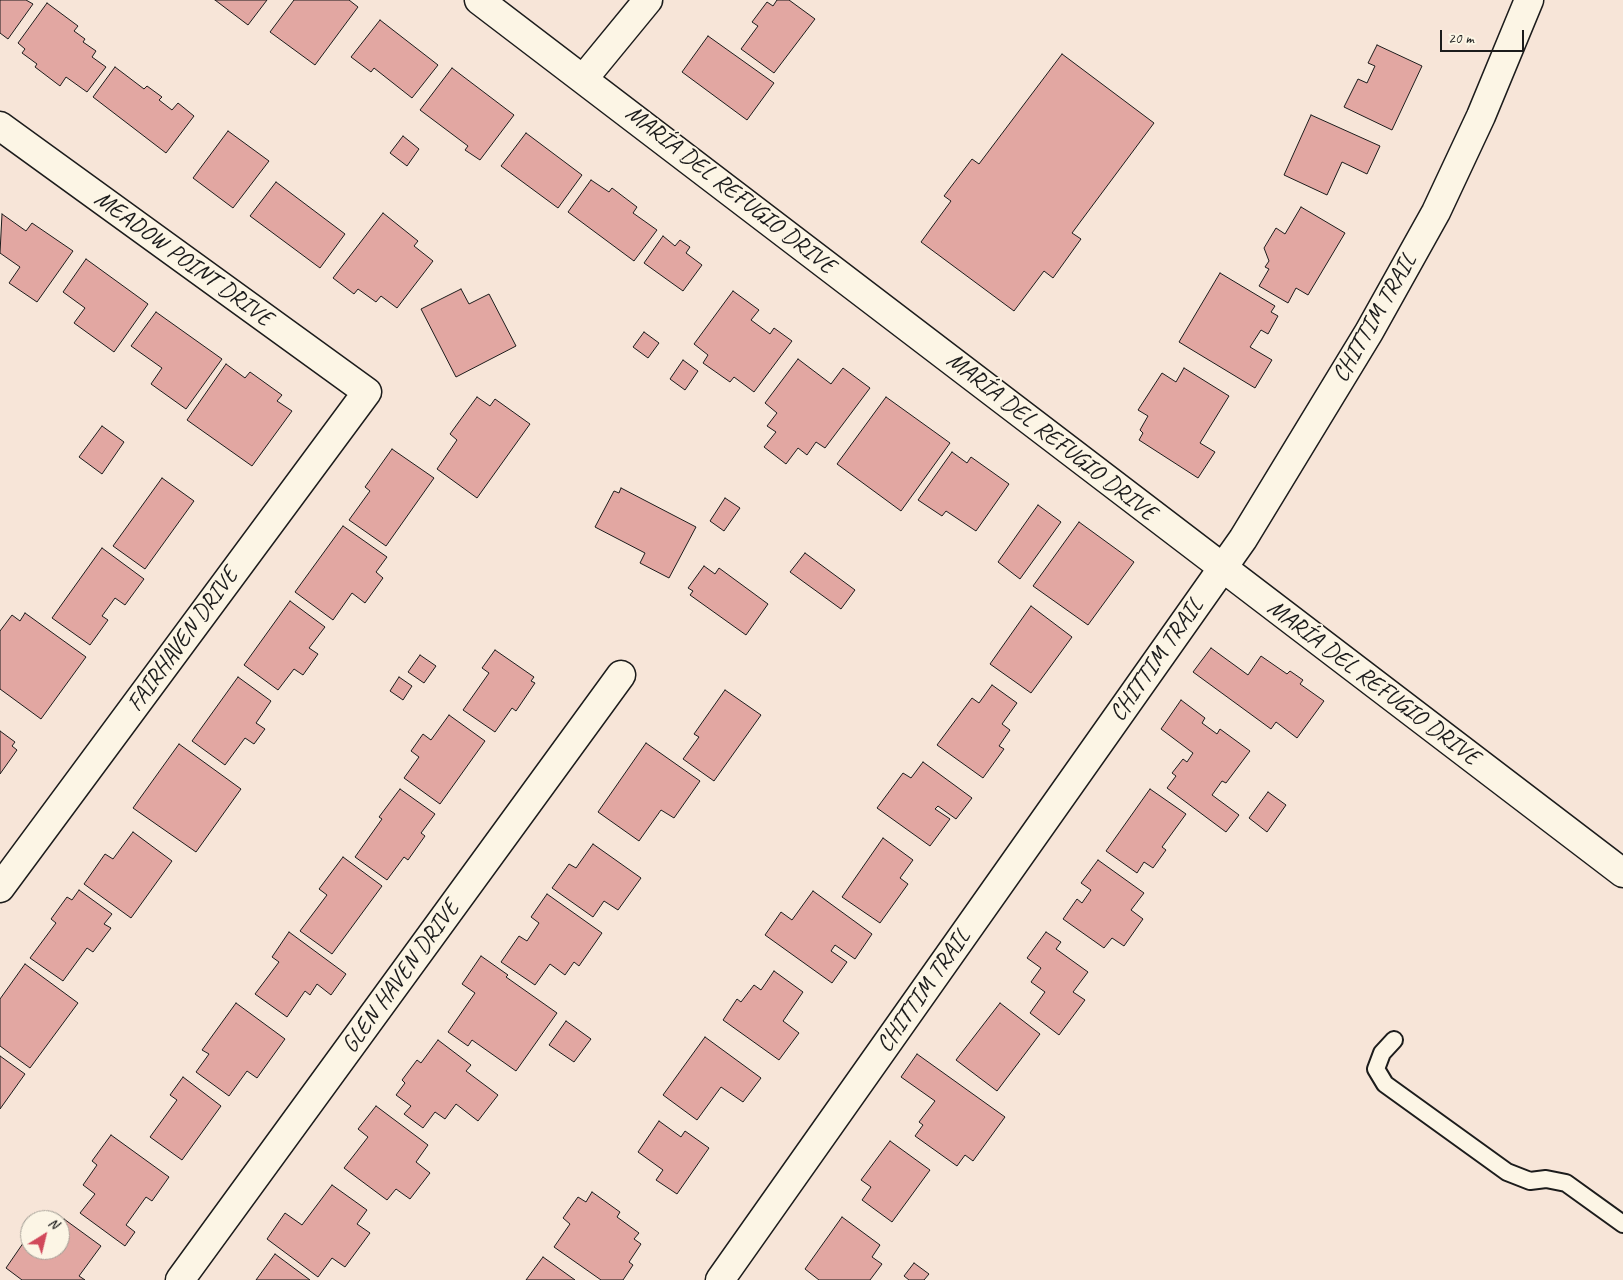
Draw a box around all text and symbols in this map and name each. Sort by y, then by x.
scale bar [1443,20,1527,52]
text: 20 m [1448,29,1474,48]
street label: MARÍA DEL REFUGIO DRIVE [619,99,841,281]
street label: MEADOW POINT DRIVE [88,185,278,333]
street label: CHITTIM TRAIL [1327,248,1423,388]
street label: MARÍA DEL REFUGIO DRIVE [940,346,1162,528]
street label: FAIRHAVEN DRIVE [121,563,245,717]
street label: CHITTIM TRAIL [1104,593,1210,727]
street label: MARÍA DEL REFUGIO DRIVE [1261,594,1485,772]
street label: GLEN HAVEN DRIVE [336,895,466,1059]
street label: CHITTIM TRAIL [871,924,977,1058]
north arrow [20,1210,70,1260]
text: N [45,1214,62,1233]

